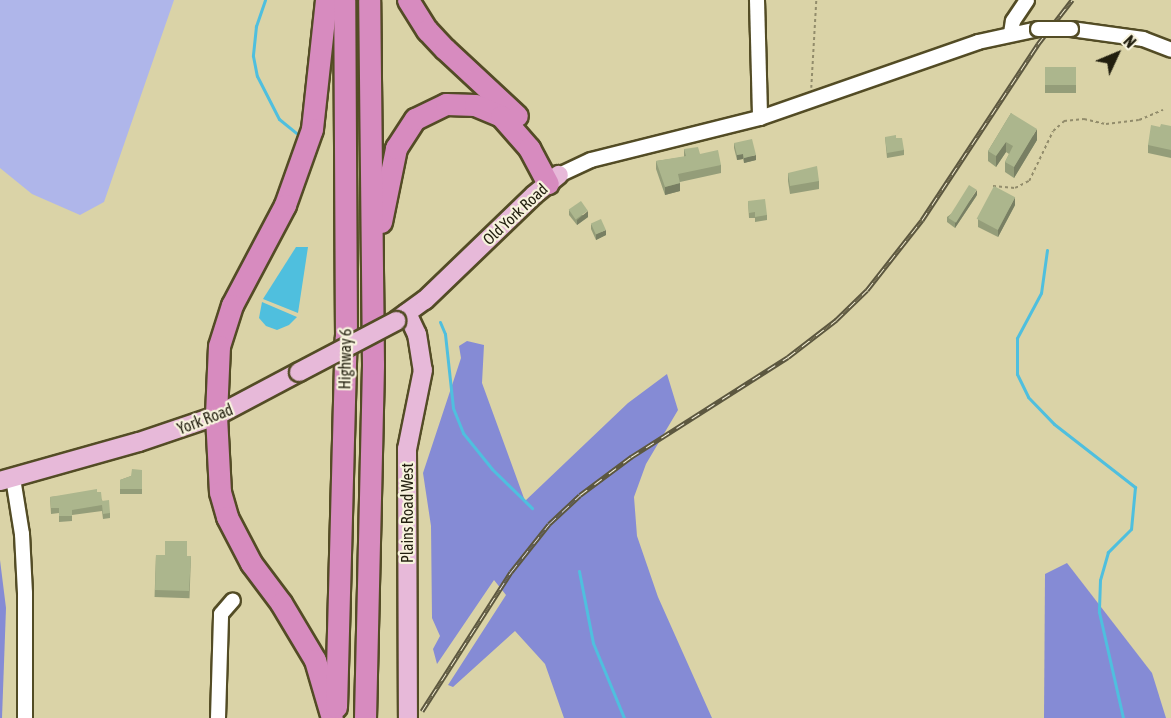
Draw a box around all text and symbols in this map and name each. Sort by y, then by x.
north arrow [1087,24,1147,84]
text: N [1120,32,1140,51]
street label: Old York Road [479,179,551,249]
street label: Highway 6 [335,328,355,390]
street label: York Road [174,400,236,438]
street label: Plains Road West [397,463,417,563]

